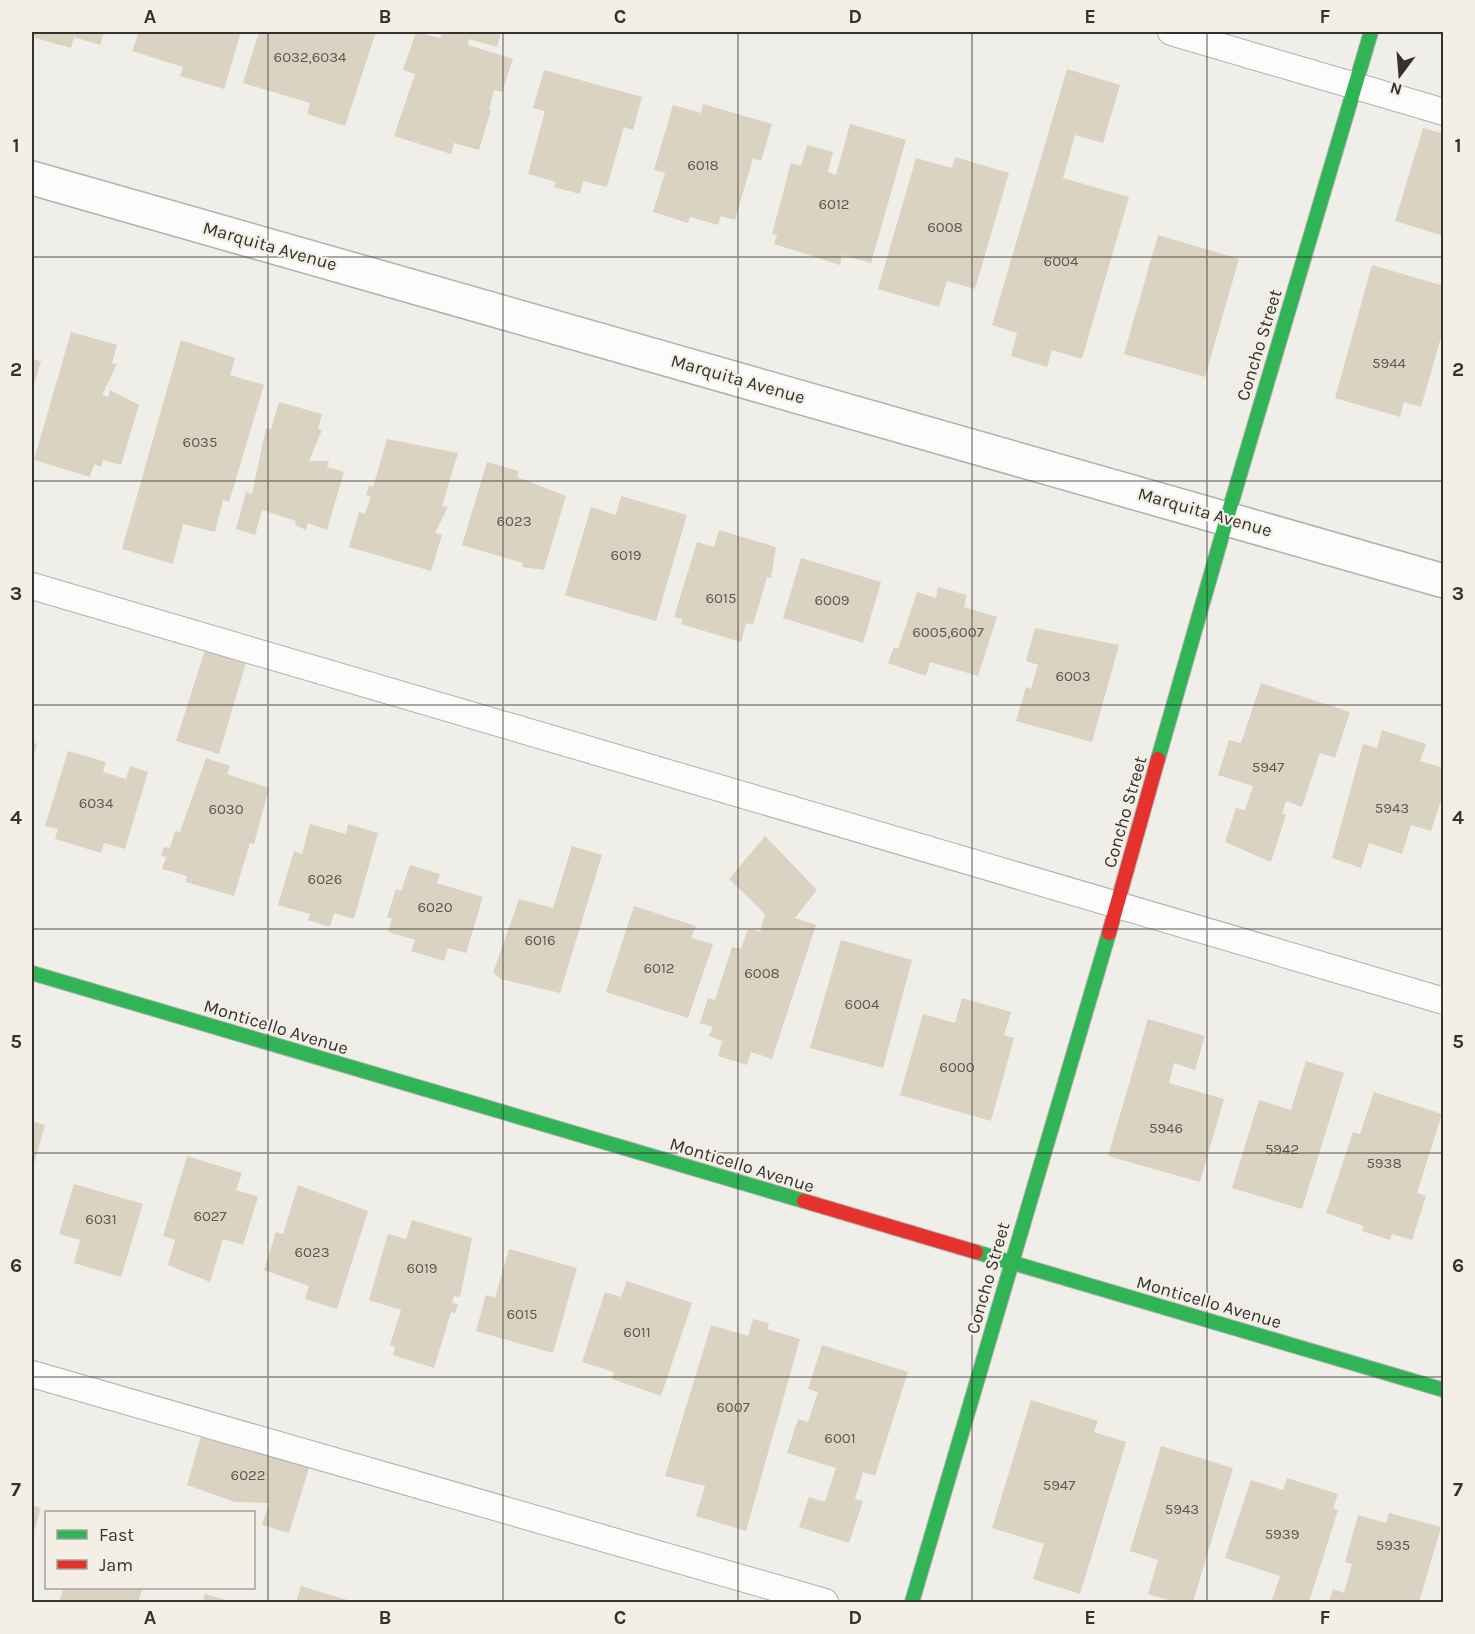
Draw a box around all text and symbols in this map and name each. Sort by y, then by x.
text: A [144,5,157,28]
text: B [379,5,391,28]
text: C [614,5,626,28]
text: D [848,5,862,28]
text: E [1084,5,1096,28]
text: F [1320,5,1331,28]
north arrow [1370,45,1430,105]
house number: 6032,6034 [274,48,347,66]
text: N [1388,78,1404,100]
text: 1 [12,134,20,157]
text: 1 [1454,134,1462,157]
house number: 6018 [687,156,719,174]
house number: 6012 [818,195,850,213]
street label: Marquita Avenue [200,216,340,276]
house number: 6008 [927,218,963,236]
house number: 6004 [1044,252,1079,270]
street label: Concho Street [1232,286,1286,403]
street label: Marquita Avenue [668,349,808,409]
house number: 5944 [1372,354,1407,372]
text: 2 [10,358,22,381]
text: 2 [1452,358,1464,381]
house number: 6035 [183,433,217,451]
street label: Marquita Avenue [1135,482,1275,542]
house number: 6023 [496,512,532,530]
house number: 6019 [610,546,642,564]
text: 3 [10,582,22,605]
text: 3 [1452,582,1464,605]
house number: 6015 [706,589,736,607]
house number: 6009 [814,591,850,609]
house number: 6005,6007 [912,623,984,641]
house number: 6003 [1055,667,1091,685]
street label: Concho Street [1099,753,1152,871]
house number: 5947 [1252,758,1284,776]
house number: 6034 [79,794,114,812]
house number: 5943 [1375,799,1409,817]
house number: 6030 [208,800,244,818]
text: 4 [10,806,22,829]
text: 4 [1452,806,1464,829]
house number: 6026 [308,870,342,888]
house number: 6020 [417,898,453,916]
house number: 6016 [524,931,556,949]
house number: 6012 [643,959,675,977]
house number: 6008 [744,964,780,982]
street label: Monticello Avenue [201,995,351,1059]
house number: 6004 [845,995,880,1013]
text: 5 [10,1030,22,1053]
text: 5 [1452,1030,1464,1053]
house number: 6000 [939,1058,975,1076]
house number: 5946 [1149,1119,1183,1137]
street label: Monticello Avenue [667,1133,817,1197]
house number: 5942 [1265,1140,1299,1158]
house number: 5938 [1366,1154,1402,1172]
house number: 6027 [193,1207,227,1225]
house number: 6031 [85,1210,117,1228]
street label: Concho Street [962,1219,1015,1337]
house number: 6023 [294,1243,330,1261]
text: 6 [10,1254,22,1277]
text: 6 [1452,1254,1464,1277]
house number: 6019 [406,1259,438,1277]
street label: Monticello Avenue [1134,1271,1284,1333]
house number: 6015 [507,1305,537,1323]
house number: 6011 [623,1323,651,1341]
house number: 6007 [716,1398,750,1416]
house number: 6001 [824,1429,856,1447]
house number: 6022 [231,1466,265,1484]
house number: 5947 [1043,1476,1075,1494]
text: 7 [11,1478,21,1501]
text: 7 [1453,1478,1463,1501]
house number: 5943 [1165,1500,1199,1518]
legend [45,1511,255,1589]
text: Fast [99,1524,134,1546]
house number: 5939 [1265,1525,1299,1543]
house number: 5935 [1376,1536,1410,1554]
text: Jam [99,1554,133,1576]
text: A [144,1606,157,1629]
text: B [379,1606,391,1629]
text: C [614,1606,626,1629]
text: D [848,1606,862,1629]
text: E [1084,1606,1096,1629]
text: F [1320,1606,1331,1629]

